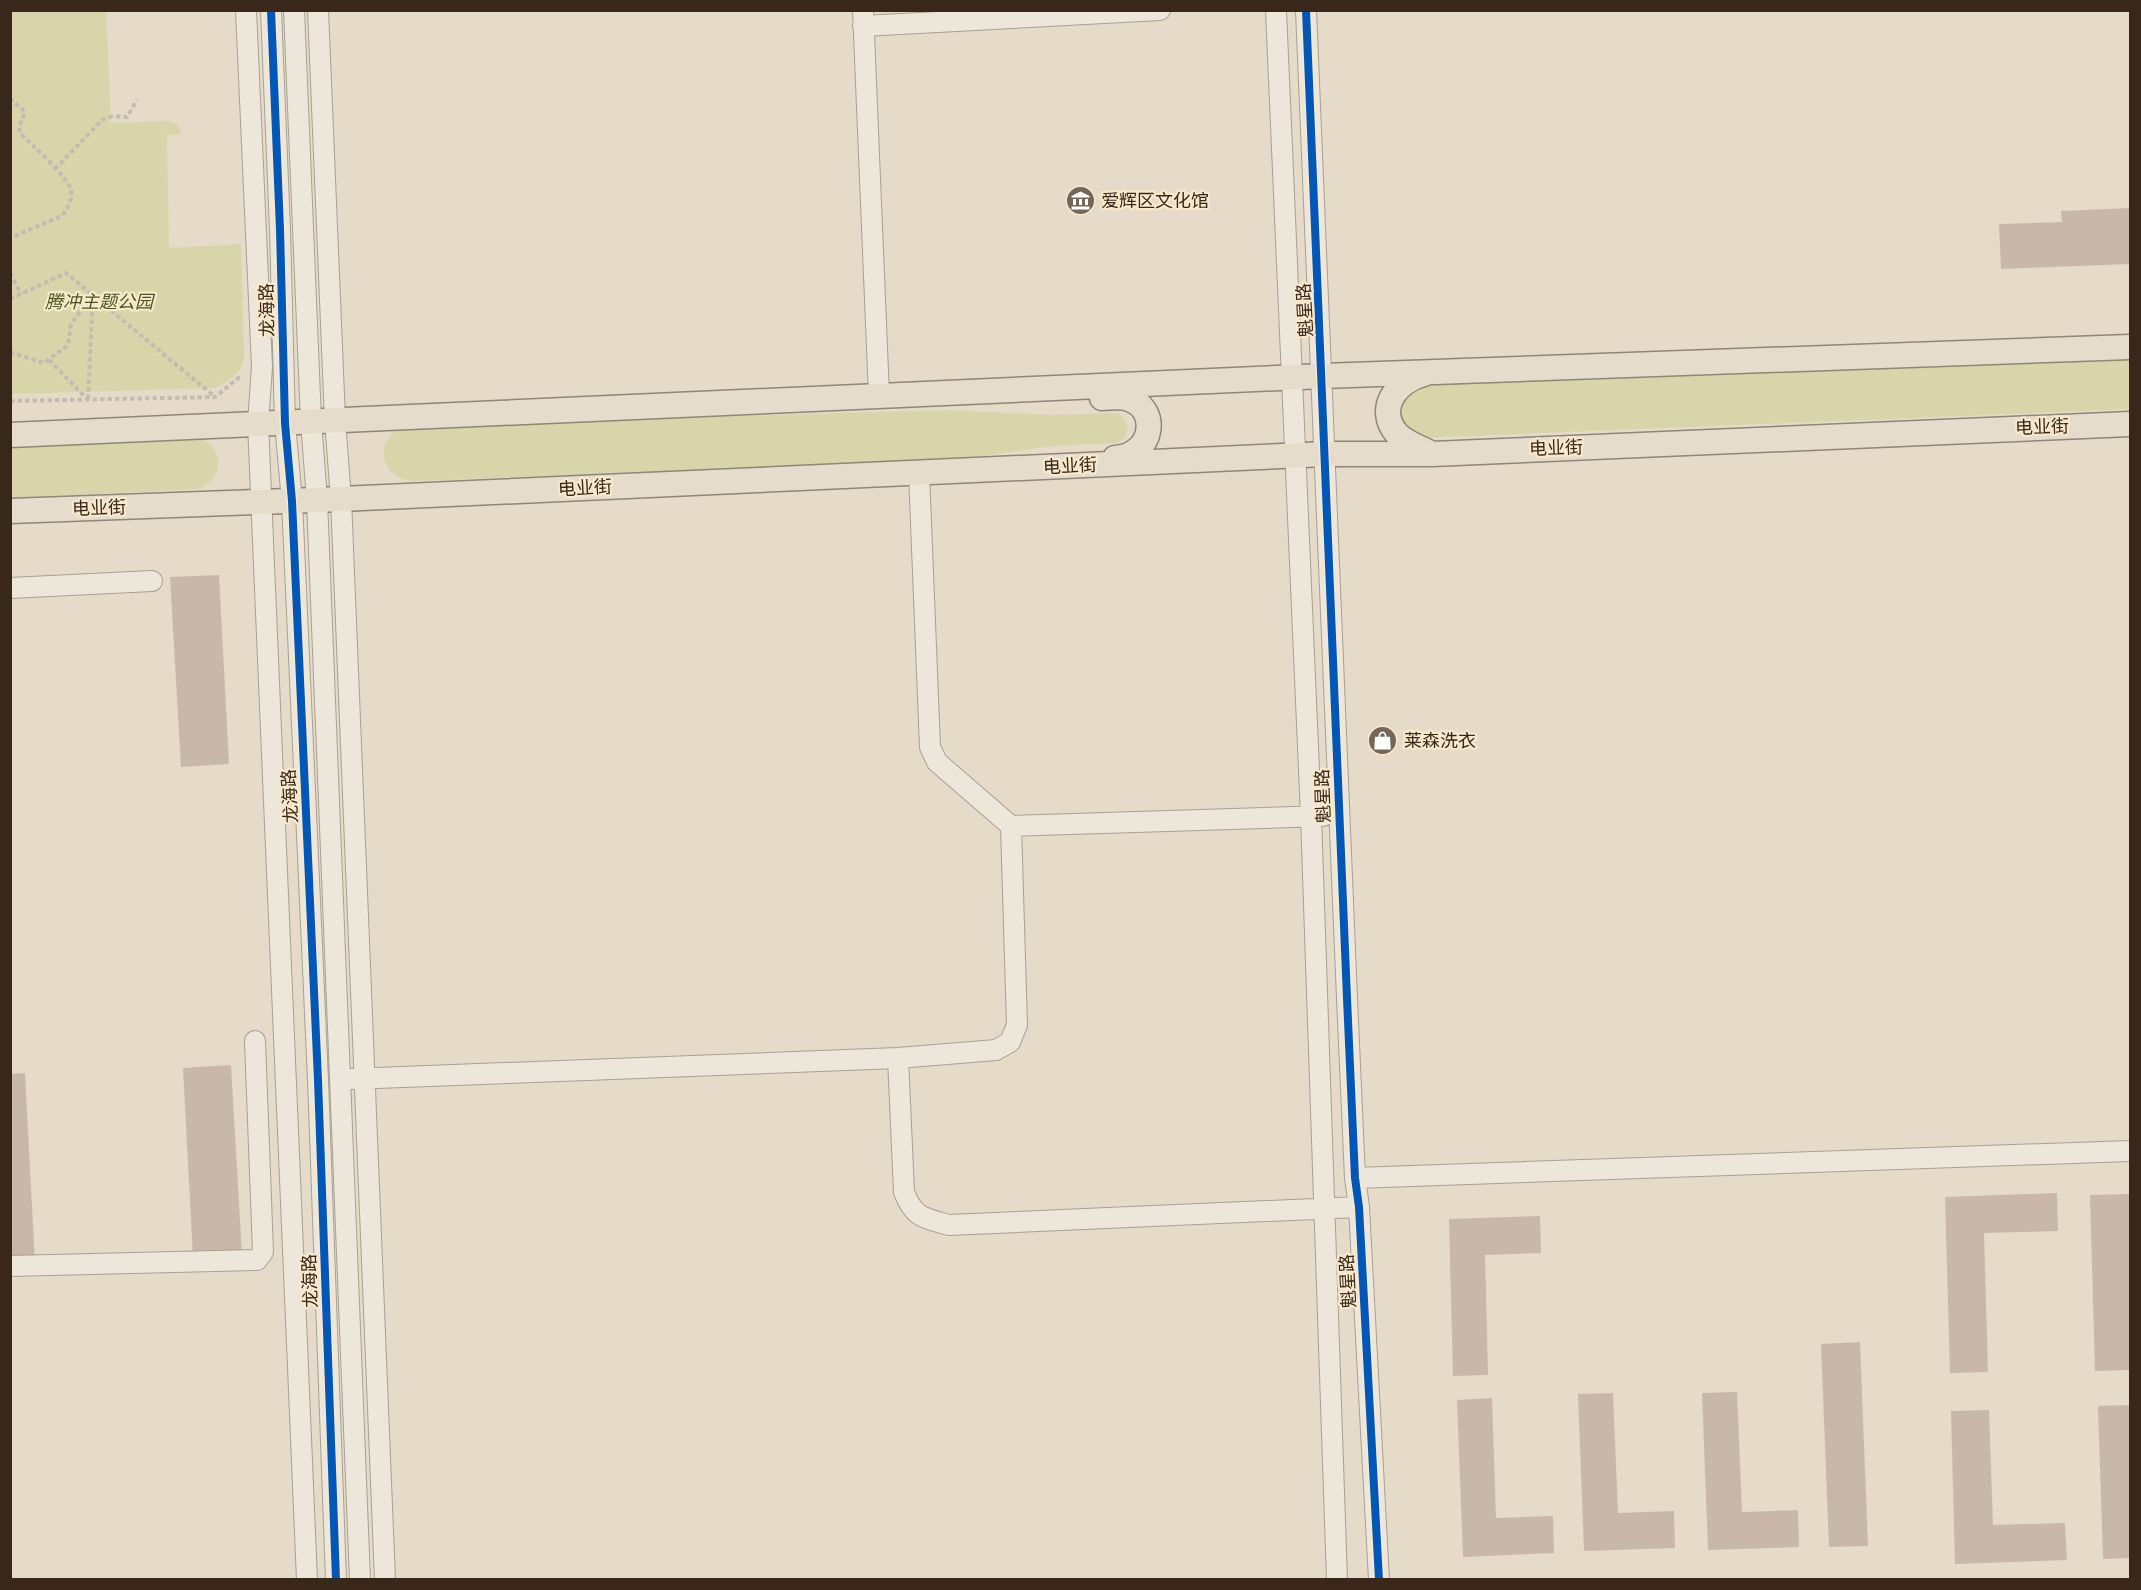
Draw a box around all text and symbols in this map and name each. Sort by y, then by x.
museum icon: 爱辉区文化馆 [1064,185,1096,217]
place label: 爱辉区文化馆 [1101,188,1209,212]
street label: 魁星路 [1291,282,1317,338]
street label: 龙海路 [254,283,278,337]
park label: 腾冲主题公园 [45,289,156,313]
street label: 电业街 [2015,413,2069,439]
street label: 电业街 [1529,434,1583,460]
street label: 电业街 [1042,452,1098,478]
street label: 电业街 [557,474,613,500]
street label: 电业街 [72,494,126,520]
shop icon: 莱森洗衣 [1367,725,1399,757]
place label: 莱森洗衣 [1404,728,1476,752]
street label: 龙海路 [276,768,302,824]
street label: 魁星路 [1309,769,1335,823]
street label: 魁星路 [1334,1253,1360,1309]
street label: 龙海路 [296,1254,322,1308]

